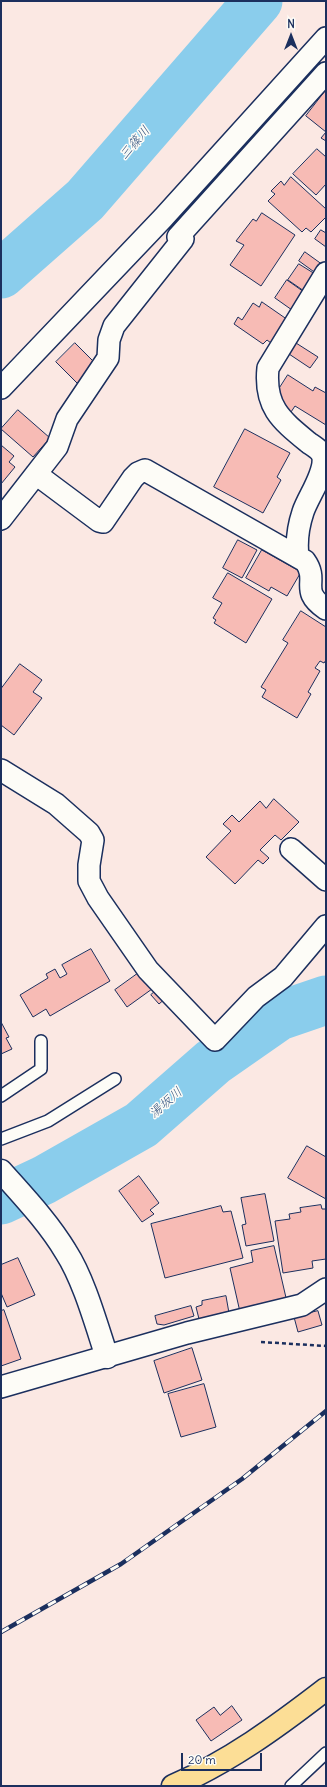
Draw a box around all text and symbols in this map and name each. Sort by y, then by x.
north arrow [271,16,311,56]
text: N [287,17,295,31]
water label: 三篠川 [116,123,154,163]
water label: 湯坂川 [146,1084,186,1122]
scale bar [183,1745,264,1771]
text: 20 m [188,1752,216,1767]

